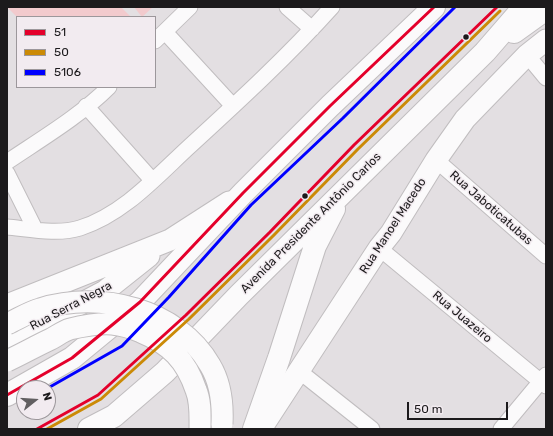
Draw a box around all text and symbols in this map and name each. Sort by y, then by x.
legend [16,16,156,88]
text: 51 [54,25,66,39]
unlabelled marker [461,32,471,42]
text: 50 [54,45,69,59]
text: 5106 [54,65,81,79]
street label: Avenida Presidente Antônio Carlos [238,150,384,296]
street label: Rua Jaboticatubas [447,168,535,248]
street label: Rua Manoel Macedo [357,176,429,276]
unlabelled marker [300,191,310,201]
street label: Rua Serra Negra [28,278,114,334]
street label: Rua Juazeiro [429,288,495,346]
north arrow [16,380,56,420]
text: N [40,391,54,402]
scale bar [409,394,510,420]
text: 50 m [414,402,442,416]

